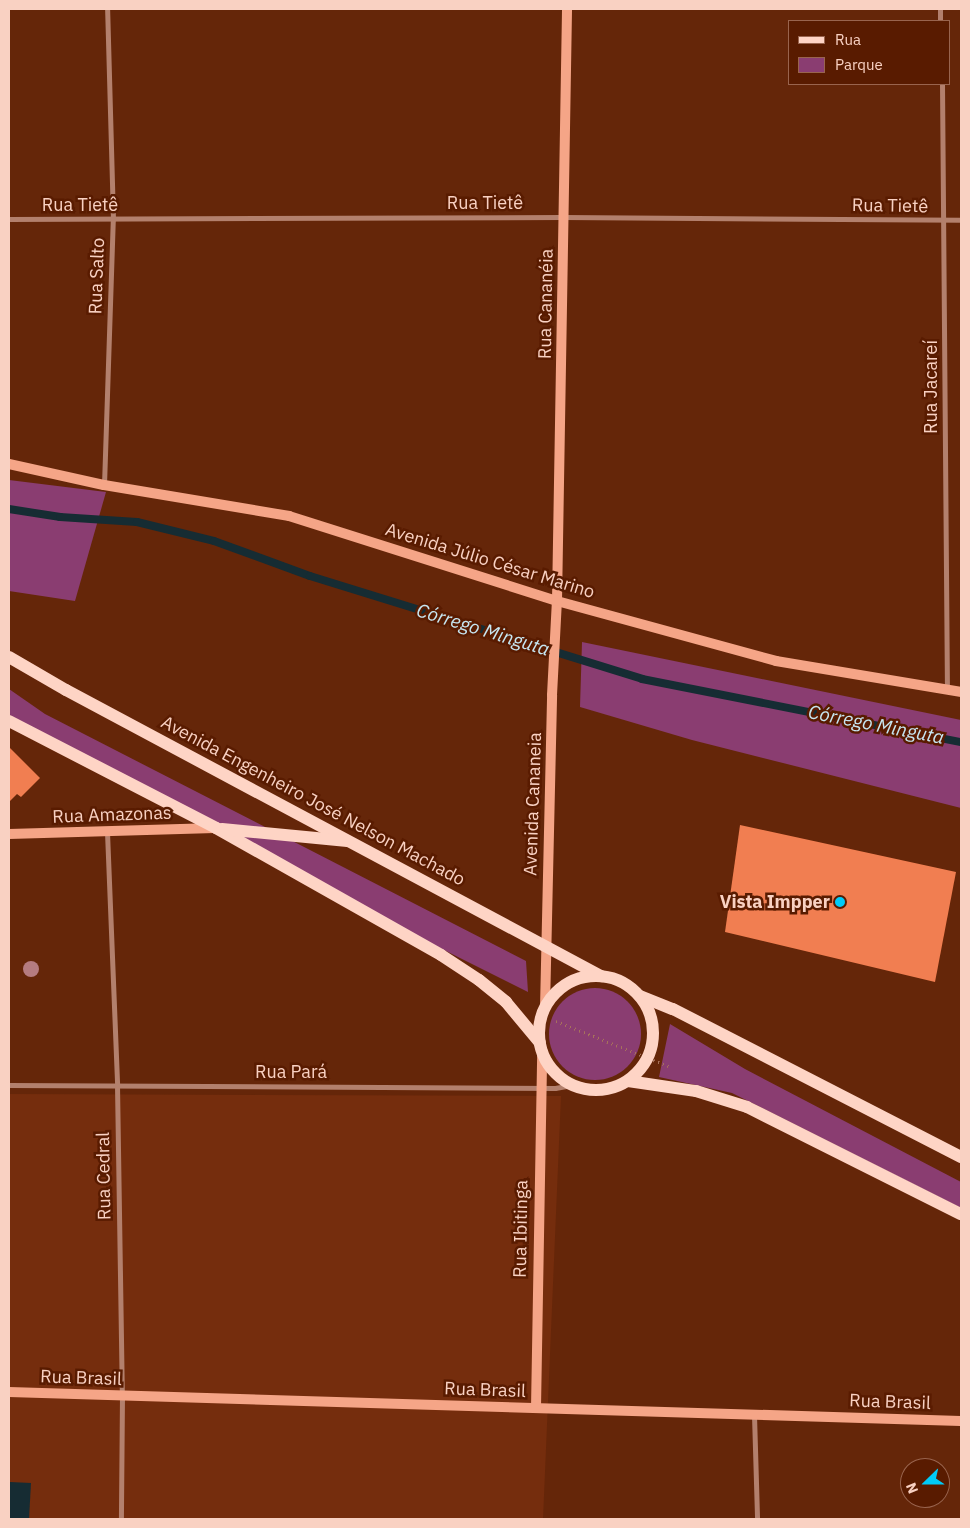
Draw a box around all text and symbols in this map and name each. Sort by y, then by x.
legend [788,20,950,85]
text: Rua [835,30,861,49]
text: Parque [835,55,883,74]
street label: Rua Tietê [447,192,523,214]
street label: Rua Tietê [42,194,118,216]
street label: Rua Tietê [852,195,928,217]
street label: Rua Salto [85,237,109,315]
street label: Rua Cananéia [534,249,558,359]
street label: Rua Jacareí [920,340,942,434]
street label: Avenida Júlio César Marino [383,519,597,603]
water label: Córrego Minguta [414,599,552,661]
water label: Córrego Minguta [806,701,946,749]
street label: Avenida Engenheiro José Nelson Machado [157,711,469,891]
street label: Avenida Cananeia [520,732,546,876]
street label: Rua Amazonas [52,802,172,828]
place label: Vista Impper [720,891,830,913]
marker: Vista Impper [834,896,846,908]
street label: Rua Pará [255,1061,327,1083]
street label: Rua Cedral [92,1132,116,1220]
street label: Rua Ibitinga [509,1180,533,1278]
street label: Rua Brasil [40,1366,122,1390]
street label: Rua Brasil [444,1378,526,1402]
street label: Rua Brasil [849,1390,931,1414]
north arrow [900,1458,950,1508]
text: N [902,1480,922,1496]

